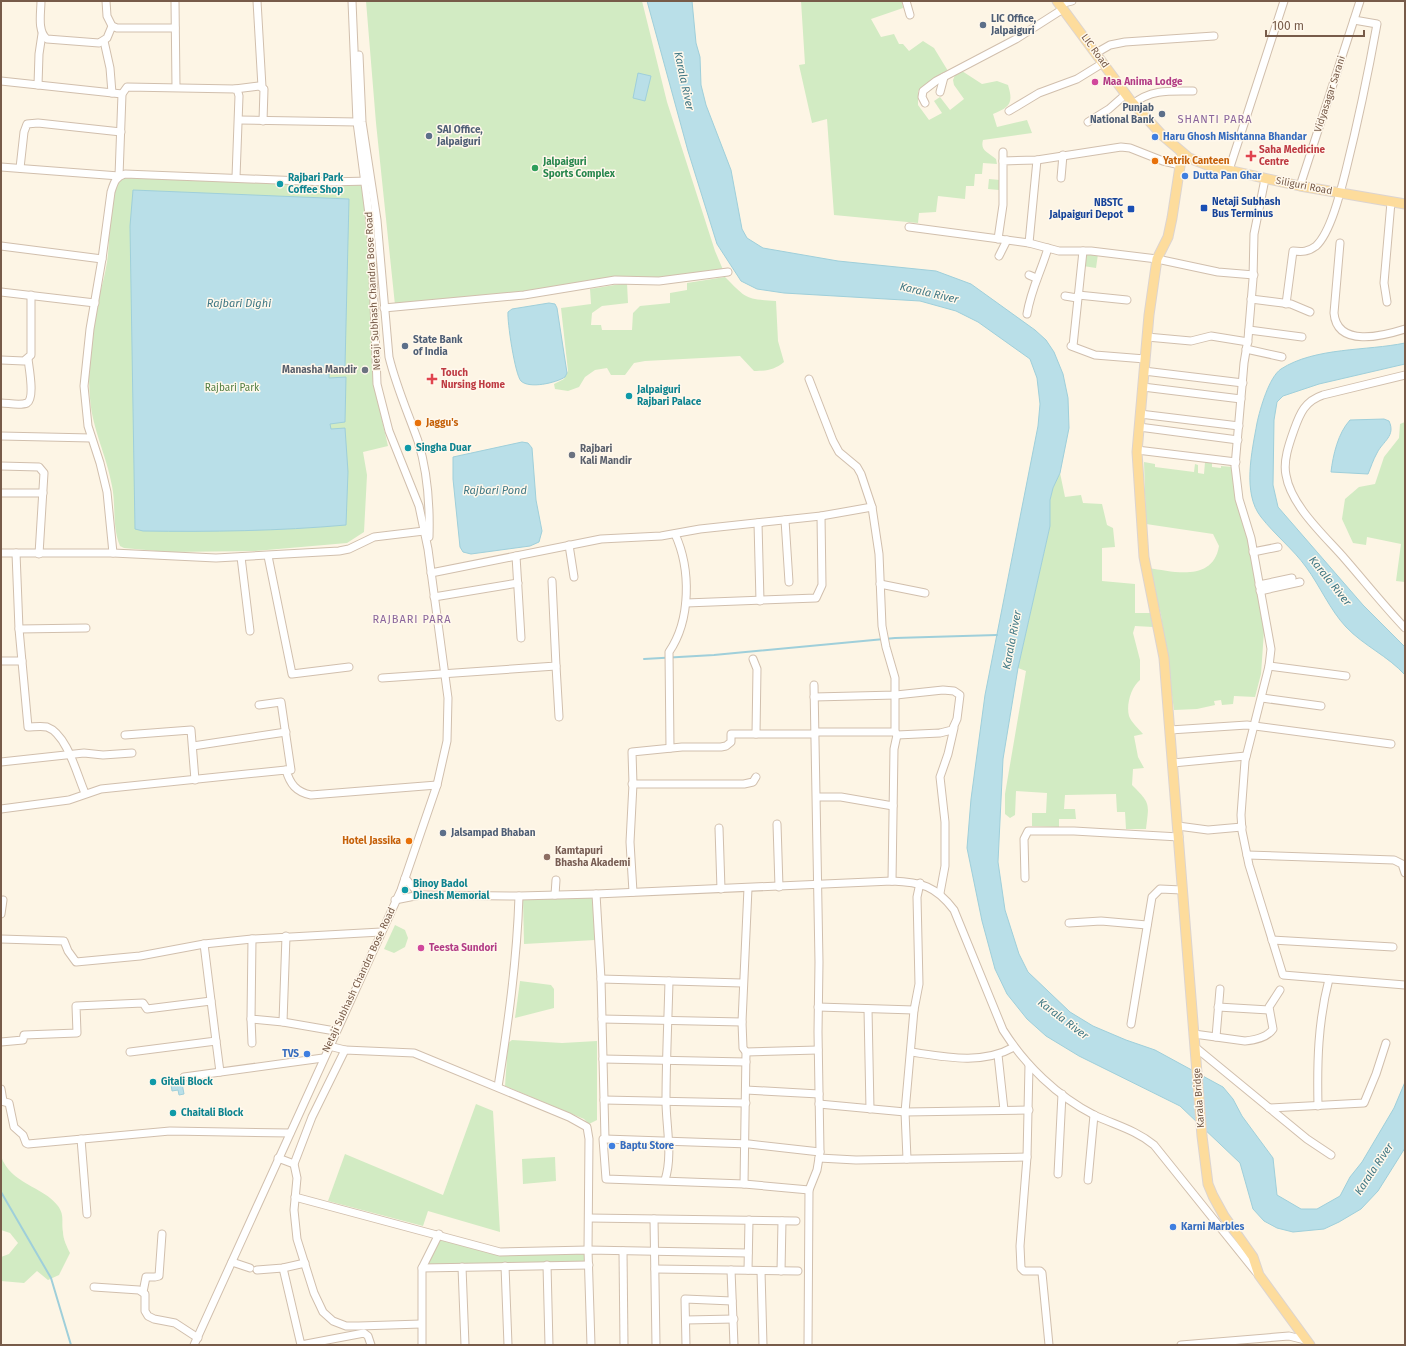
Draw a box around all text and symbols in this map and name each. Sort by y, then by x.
scale bar [1266,12,1364,38]
place label: LIC Office, Jalpaiguri [990,13,1037,37]
text: 100 m [1272,19,1304,33]
marker: LIC Office, Jalpaiguri [978,20,988,30]
street label: LIC Road [1079,32,1111,70]
water label: Karala River [671,50,697,112]
street label: Vidyasagar Sarani [1312,54,1348,134]
place label: Maa Anima Lodge [1103,76,1183,88]
marker: Maa Anima Lodge [1090,77,1100,87]
place label: Punjab National Bank [1090,102,1154,126]
marker: Punjab National Bank [1157,109,1167,119]
district label: SHANTI PARA [1177,113,1253,126]
place label: SAI Office, Jalpaiguri [436,124,483,148]
marker: SAI Office, Jalpaiguri [424,131,434,141]
place label: Haru Ghosh Mishtanna Bhandar [1163,131,1308,143]
marker: Haru Ghosh Mishtanna Bhandar [1150,132,1160,142]
place label: Saha Medicine Centre [1259,144,1325,168]
marker: Saha Medicine Centre [1246,151,1256,161]
place label: Yatrik Canteen [1162,155,1230,167]
place label: Jalpaiguri Sports Complex [542,156,616,180]
marker: Yatrik Canteen [1150,156,1160,166]
marker: Jalpaiguri Sports Complex [530,163,540,173]
place label: Dutta Pan Ghar [1193,170,1262,182]
marker: Dutta Pan Ghar [1180,171,1190,181]
place label: Rajbari Park Coffee Shop [288,172,344,196]
street label: Siliguri Road [1275,175,1333,197]
marker: Rajbari Park Coffee Shop [275,179,285,189]
place label: Netaji Subhash Bus Terminus [1212,196,1281,220]
place label: NBSTC Jalpaiguri Depot [1048,197,1123,221]
marker: Netaji Subhash Bus Terminus [1199,203,1209,213]
marker: NBSTC Jalpaiguri Depot [1126,204,1136,214]
street label: Netaji Subhash Chandra Bose Road [363,211,383,371]
water label: Karala River [898,280,960,306]
water label: Rajbari Dighi [207,297,271,310]
place label: State Bank of India [413,334,463,358]
marker: State Bank of India [400,341,410,351]
place label: Manasha Mandir [282,364,358,376]
marker: Manasha Mandir [360,365,370,375]
place label: Touch Nursing Home [441,367,505,391]
marker: Touch Nursing Home [426,373,438,385]
park label: Rajbari Park [205,382,260,394]
place label: Jalpaiguri Rajbari Palace [636,384,702,408]
marker: Jalpaiguri Rajbari Palace [624,391,634,401]
place label: Jaggu's [425,417,458,429]
marker: Jaggu's [413,418,423,428]
place label: Singha Duar [416,442,472,454]
marker: Singha Duar [403,443,413,453]
place label: Rajbari Kali Mandir [580,443,633,467]
marker: Rajbari Kali Mandir [567,450,577,460]
water label: Rajbari Pond [463,484,527,497]
water label: Karala River [1306,554,1354,609]
water label: Karala River [1000,609,1024,671]
district label: RAJBARI PARA [372,613,452,626]
place label: Jalsampad Bhaban [450,827,536,839]
marker: Jalsampad Bhaban [438,828,448,838]
place label: Hotel Jassika [342,835,402,847]
marker: Hotel Jassika [404,836,414,846]
place label: Kamtapuri Bhasha Akademi [555,845,630,869]
marker: Kamtapuri Bhasha Akademi [542,852,552,862]
place label: Binoy Badol Dinesh Memorial [413,878,489,902]
marker: Binoy Badol Dinesh Memorial [400,885,410,895]
street label: Netaji Subhash Chandra Bose Road [320,905,398,1055]
place label: Teesta Sundori [429,942,497,954]
marker: Teesta Sundori [416,943,426,953]
water label: Karala River [1035,996,1091,1043]
place label: TVS [282,1048,299,1060]
marker: TVS [302,1049,312,1059]
street label: Karala Bridge [1191,1067,1207,1129]
place label: Gitali Block [161,1076,213,1088]
marker: Gitali Block [148,1077,158,1087]
place label: Chaitali Block [181,1107,244,1119]
marker: Chaitali Block [168,1108,178,1118]
place label: Baptu Store [620,1140,675,1152]
water label: Karala River [1352,1140,1397,1197]
marker: Baptu Store [607,1141,617,1151]
place label: Karni Marbles [1181,1221,1244,1233]
marker: Karni Marbles [1168,1222,1178,1232]

